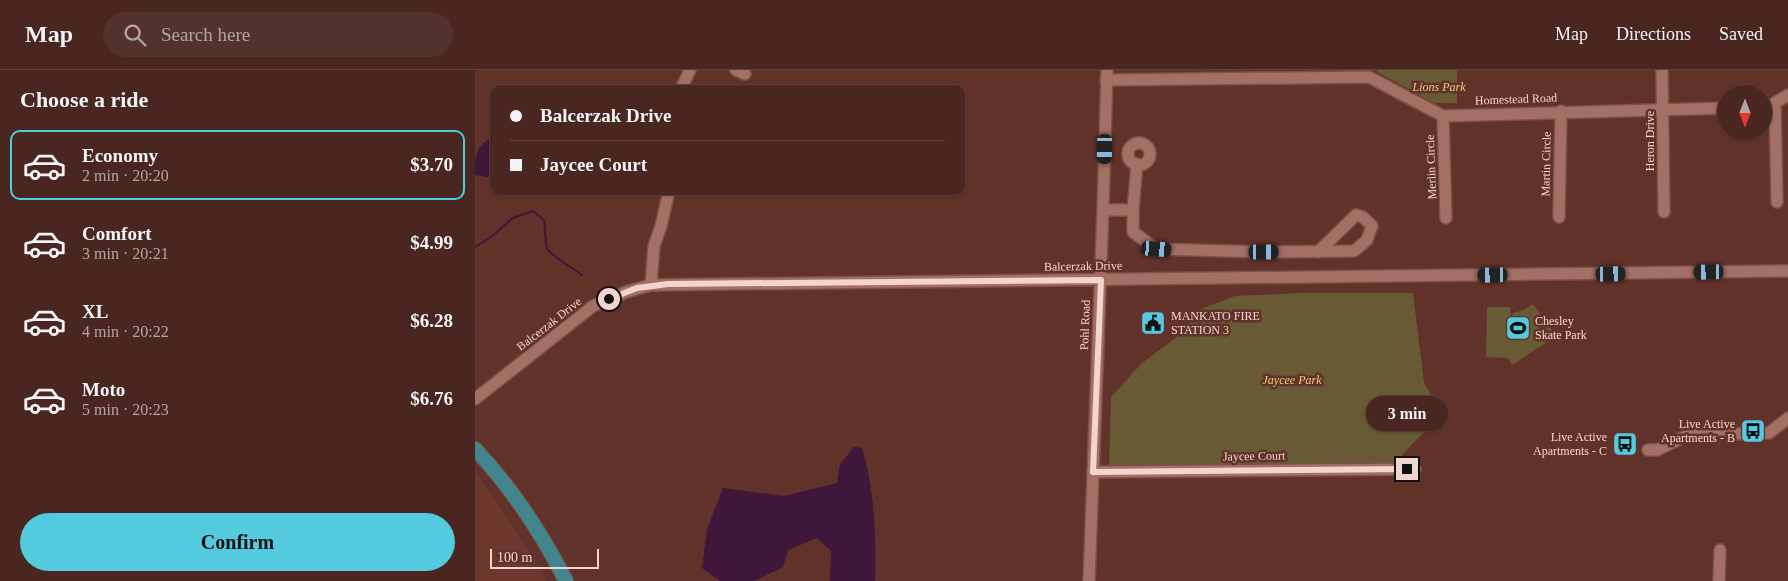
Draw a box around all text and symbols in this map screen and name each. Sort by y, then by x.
search box [103,12,453,57]
text: Map [25,21,73,47]
icon: search [121,21,149,49]
text: Search here [161,24,250,45]
text: Map [1555,24,1588,44]
text: Directions [1616,24,1691,44]
text: Saved [1719,24,1763,44]
park label: Lions Park [1411,80,1466,94]
north arrow [1717,85,1773,140]
map controls [1717,85,1772,140]
text: Choose a ride [20,87,148,112]
street label: Homestead Road [1475,91,1557,107]
text: Balcerzak Drive [540,105,671,126]
street label: Heron Drive [1643,111,1657,171]
street label: Martin Circle [1538,131,1554,197]
car [1097,134,1112,164]
street label: Merlin Circle [1423,134,1439,200]
icon: car [22,143,67,188]
text: Economy [82,145,158,166]
text: $3.70 [410,154,453,175]
text: Jaycee Court [540,154,647,175]
text: 2 min · 20:20 [82,167,169,184]
icon: car [22,221,67,266]
text: Comfort [82,223,152,244]
text: $4.99 [410,232,453,253]
car [1141,240,1172,258]
text: 3 min · 20:21 [82,245,169,262]
car [1249,245,1279,260]
street label: Balcerzak Drive [1044,258,1122,274]
car [1693,264,1724,280]
car [1595,266,1626,282]
car [1477,267,1508,283]
route start [598,288,620,310]
street label: Balcerzak Drive [514,294,584,354]
icon: car [22,299,67,344]
street label: Pohl Road [1077,300,1093,350]
text: XL [82,301,108,322]
place label: MANKATO FIRE STATION 3 [1171,309,1260,337]
text: $6.28 [410,310,453,331]
public building icon: MANKATO FIRE STATION 3 [1140,310,1166,336]
place label: Chesley Skate Park [1535,314,1587,342]
sports icon: Chesley Skate Park [1505,315,1531,341]
text: 4 min · 20:22 [82,323,169,340]
park label: Jaycee Park [1263,373,1322,387]
icon: car [22,377,67,422]
text: Moto [82,379,125,400]
text: $6.76 [410,388,453,409]
callout: 3 min [1366,396,1448,432]
text: 5 min · 20:23 [82,401,169,418]
text: 3 min [1388,405,1426,422]
place label: Live Active Apartments - B [1661,417,1735,445]
bus stop icon: Live Active Apartments - B [1740,418,1766,444]
place label: Live Active Apartments - C [1533,430,1607,458]
bus stop icon: Live Active Apartments - C [1612,431,1638,457]
street label: Jaycee Court [1223,448,1286,464]
route end [1396,458,1418,480]
button: Confirm [20,513,455,571]
scale bar [490,546,599,569]
text: 100 m [497,550,532,565]

